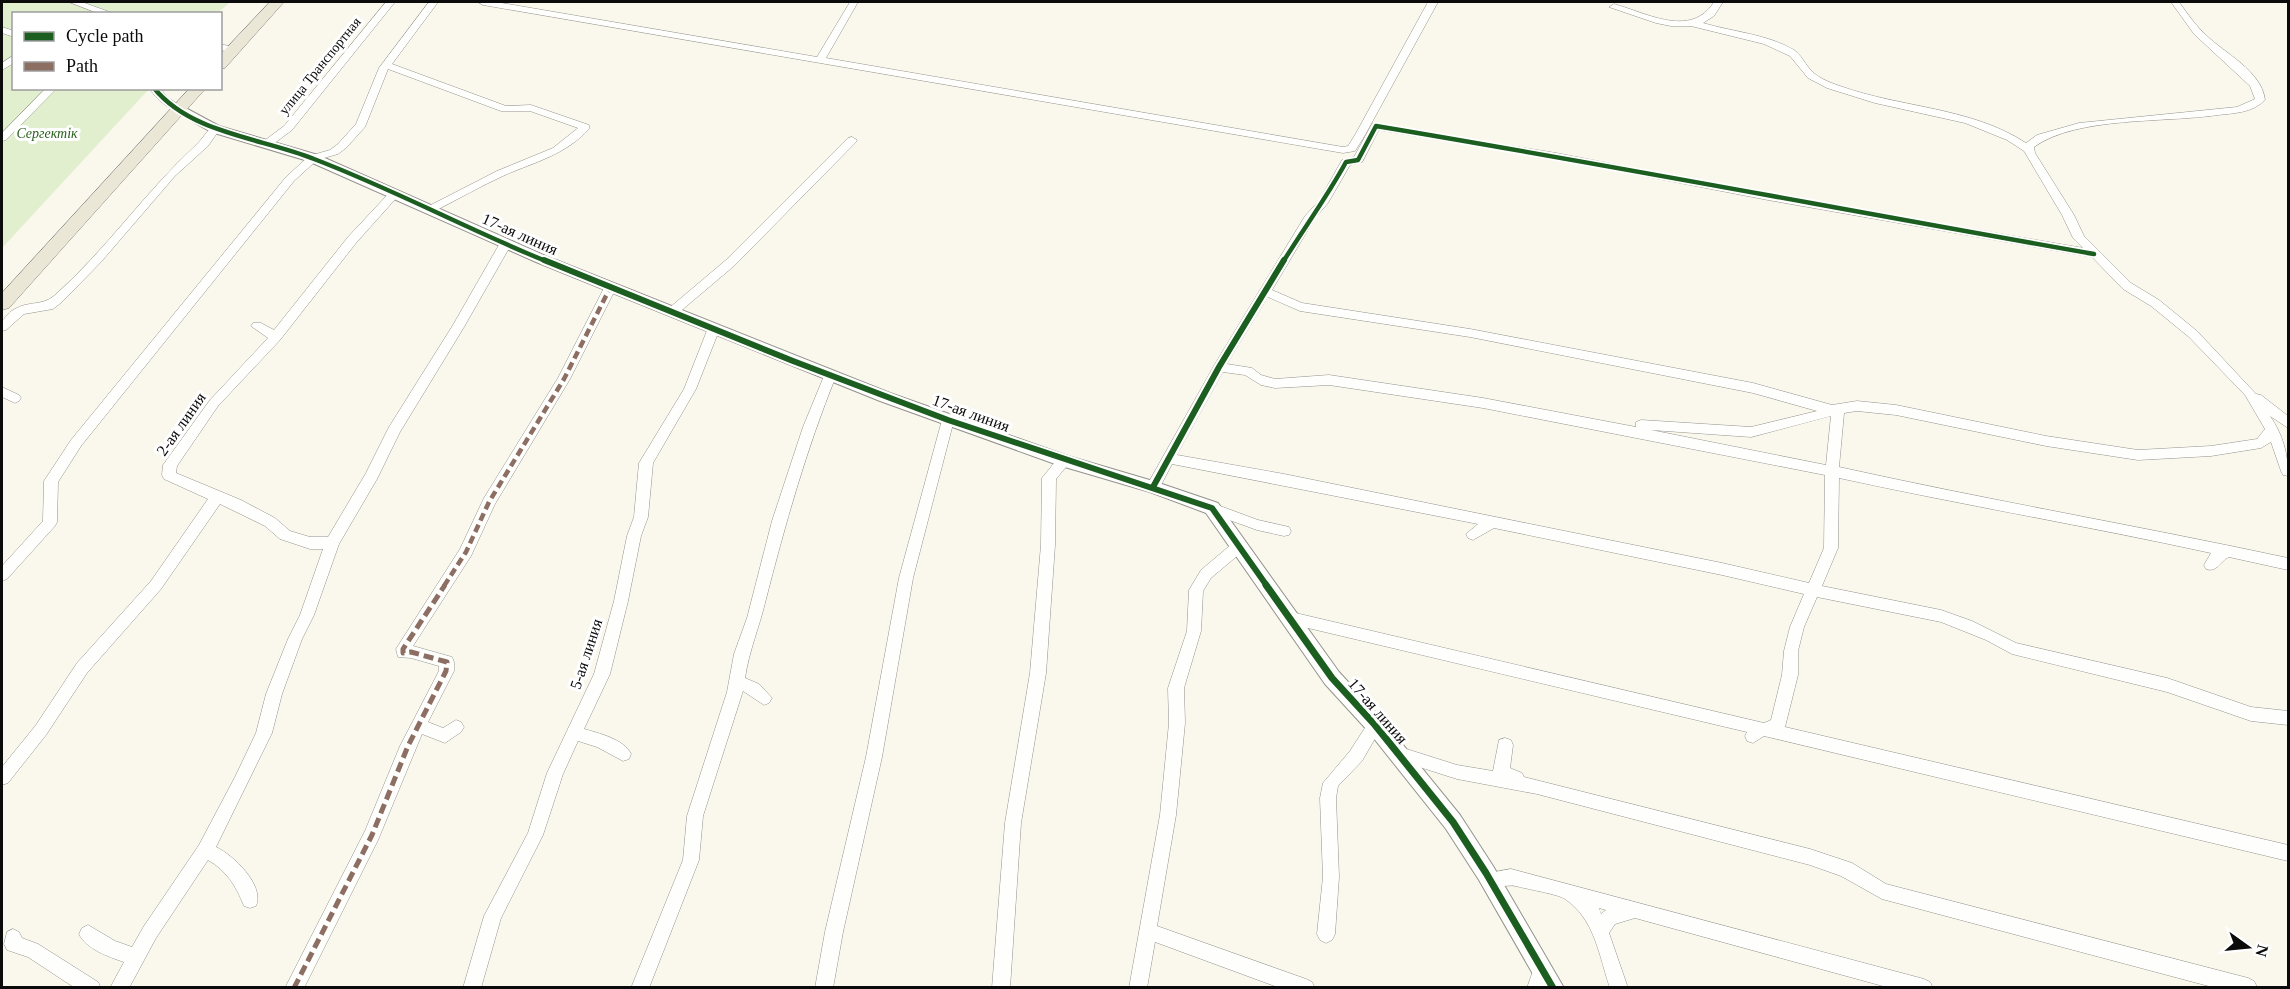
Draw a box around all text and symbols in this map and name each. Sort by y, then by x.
legend [12,12,222,90]
street label: улица Транспортная [276,14,364,118]
text: Cycle path [66,26,143,46]
text: Path [66,56,98,76]
park label: Сергектік [16,126,78,141]
street label: 17-ая линия [480,210,561,258]
street label: 2-ая линия [153,389,209,459]
street label: 17-ая линия [930,391,1012,435]
street label: 5-ая линия [567,616,606,691]
street label: 17-ая линия [1345,675,1411,748]
north arrow [2218,917,2278,977]
text: N [2252,943,2272,959]

